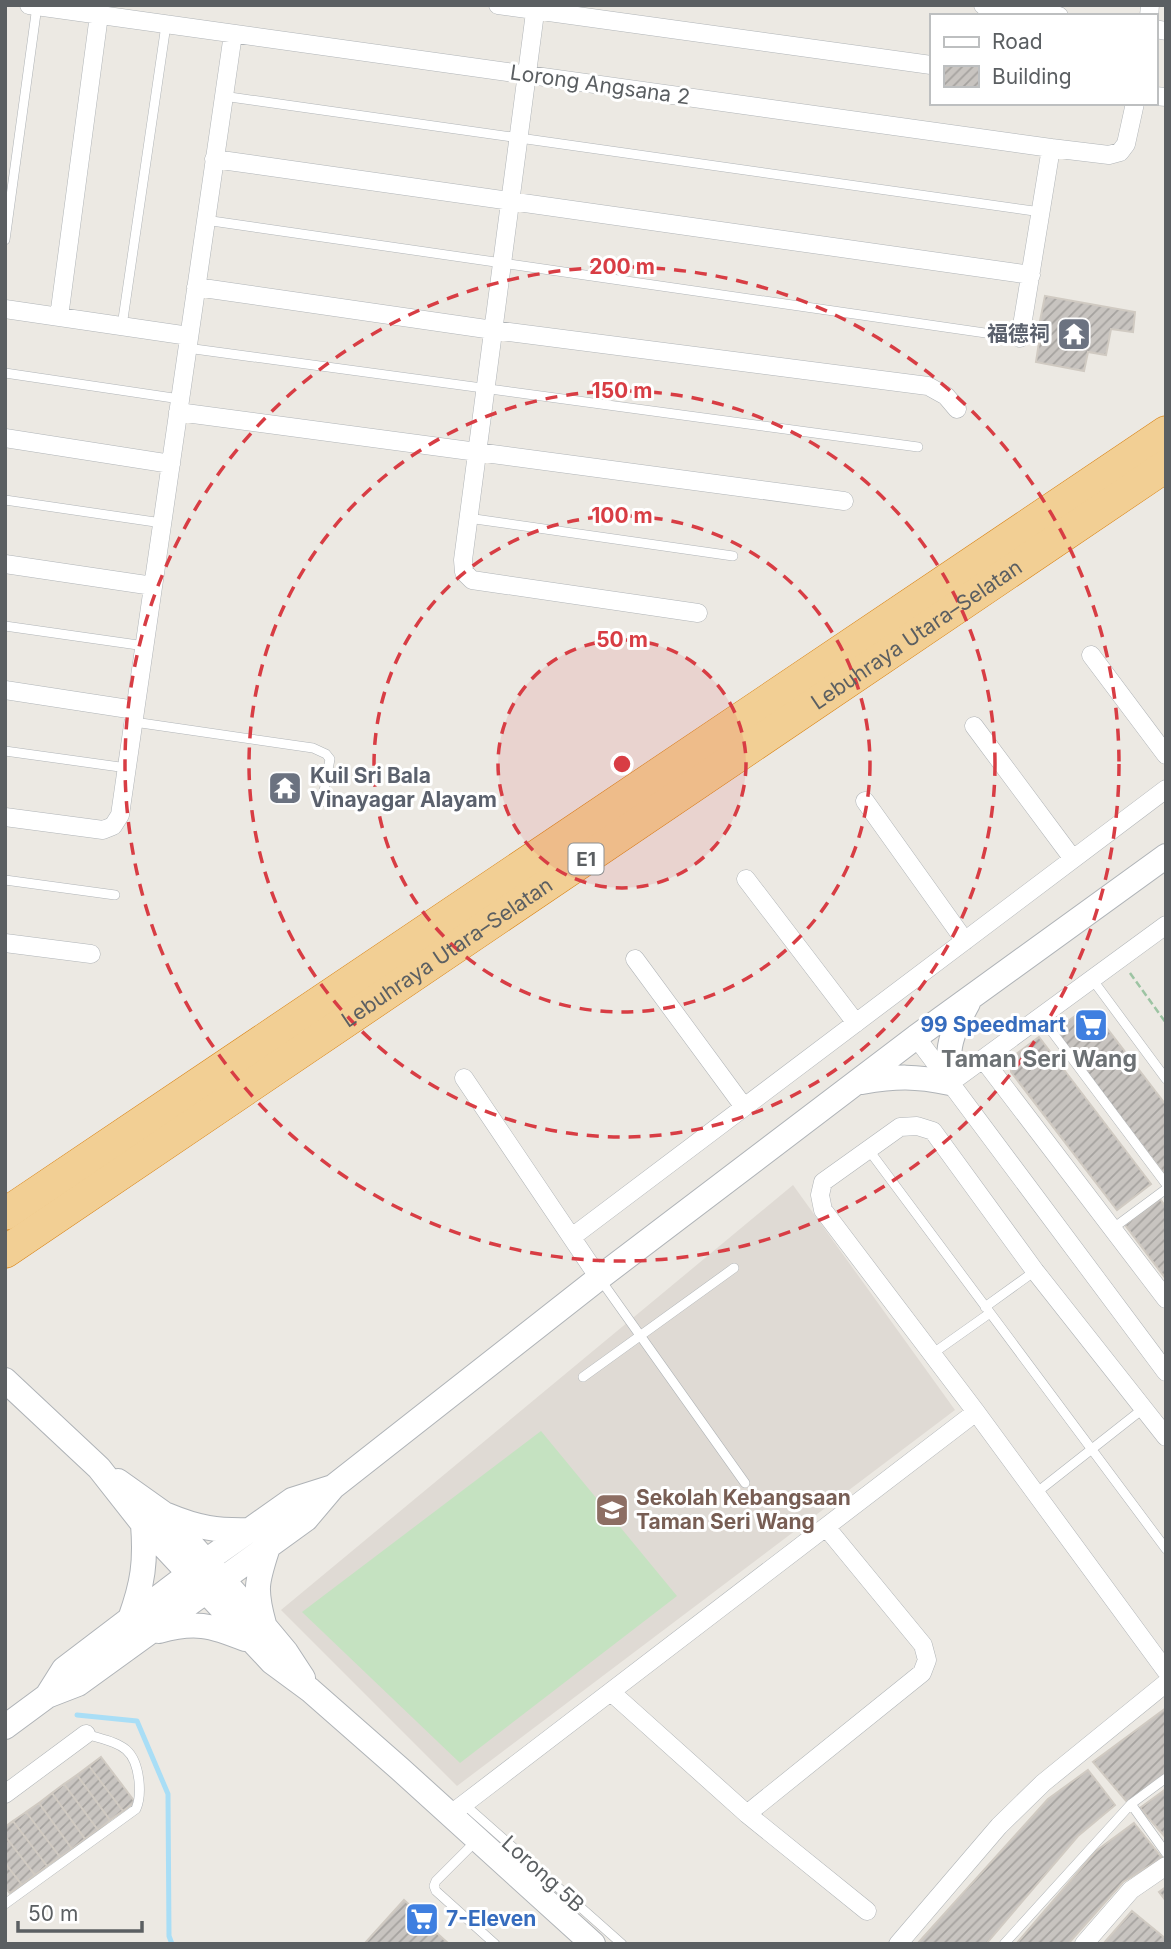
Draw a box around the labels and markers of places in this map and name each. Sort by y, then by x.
temple icon: 福德祠 [1055,315,1093,353]
place label: 福德祠 [987,321,1050,346]
centre of rings [610,752,634,776]
place label: Kuil Sri Bala Vinayagar Alayam [310,763,497,812]
temple icon: Kuil Sri Bala Vinayagar Alayam [266,769,304,807]
supermarket icon: 99 Speedmart [1072,1006,1110,1044]
place label: 99 Speedmart [920,1012,1066,1037]
place label: Sekolah Kebangsaan Taman Seri Wang [636,1485,851,1534]
school or university icon: Sekolah Kebangsaan Taman Seri Wang [593,1491,631,1529]
supermarket icon: 7-Eleven [403,1900,441,1938]
place label: 7-Eleven [446,1906,536,1931]

